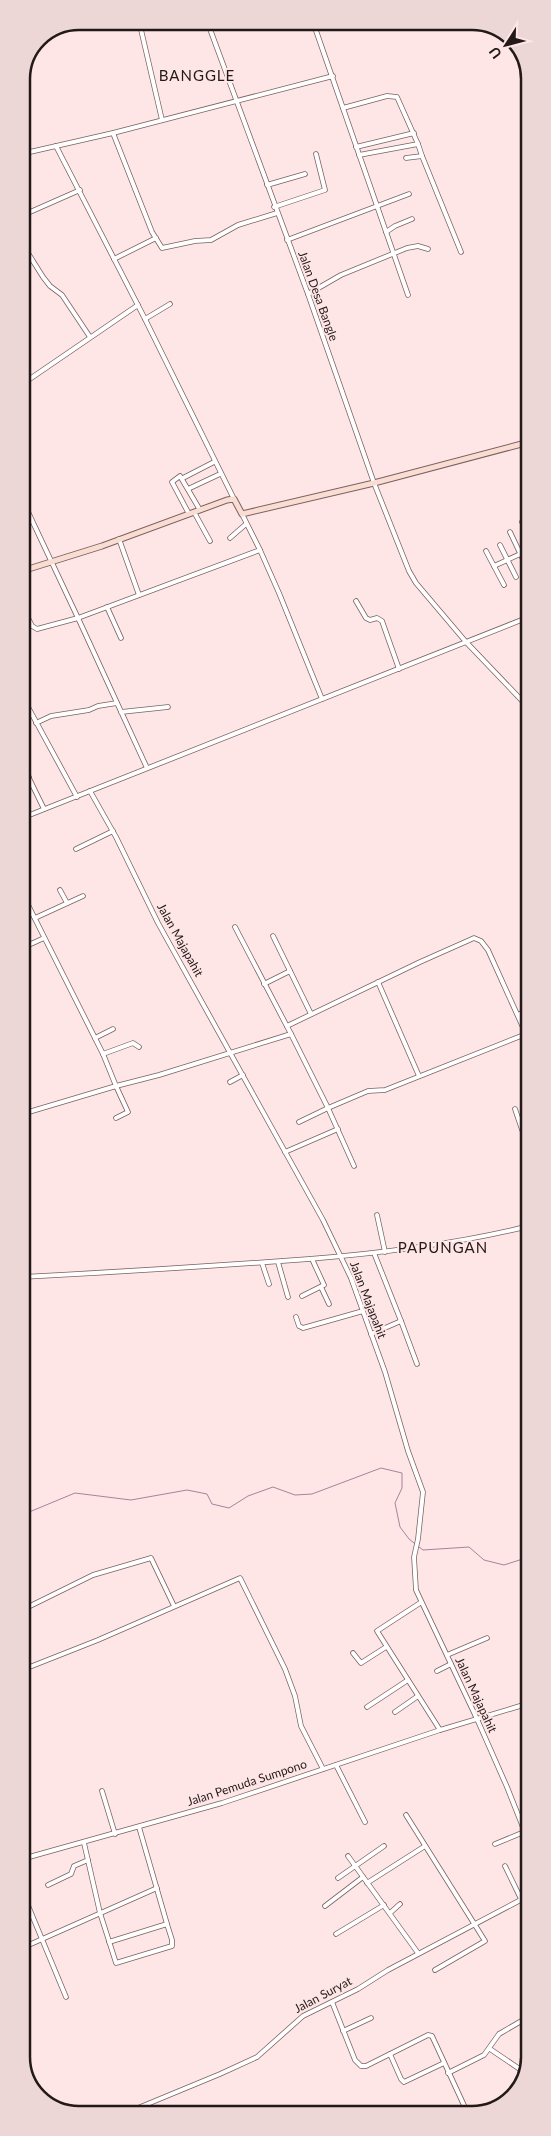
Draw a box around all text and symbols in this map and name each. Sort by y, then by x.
north arrow [481,20,531,70]
text: U [485,44,505,62]
district label: BANGGLE [159,66,235,84]
street label: Jalan Desa Bangle [295,249,342,343]
street label: Jalan Majapahit [154,900,207,980]
district label: PAPUNGAN [398,1238,488,1256]
street label: Jalan Majapahit [347,1259,390,1341]
street label: Jalan Majapahit [452,1655,501,1736]
street label: Jalan Pemuda Sumpono [185,1756,309,1809]
street label: Jalan Suryat [291,1973,355,2016]

